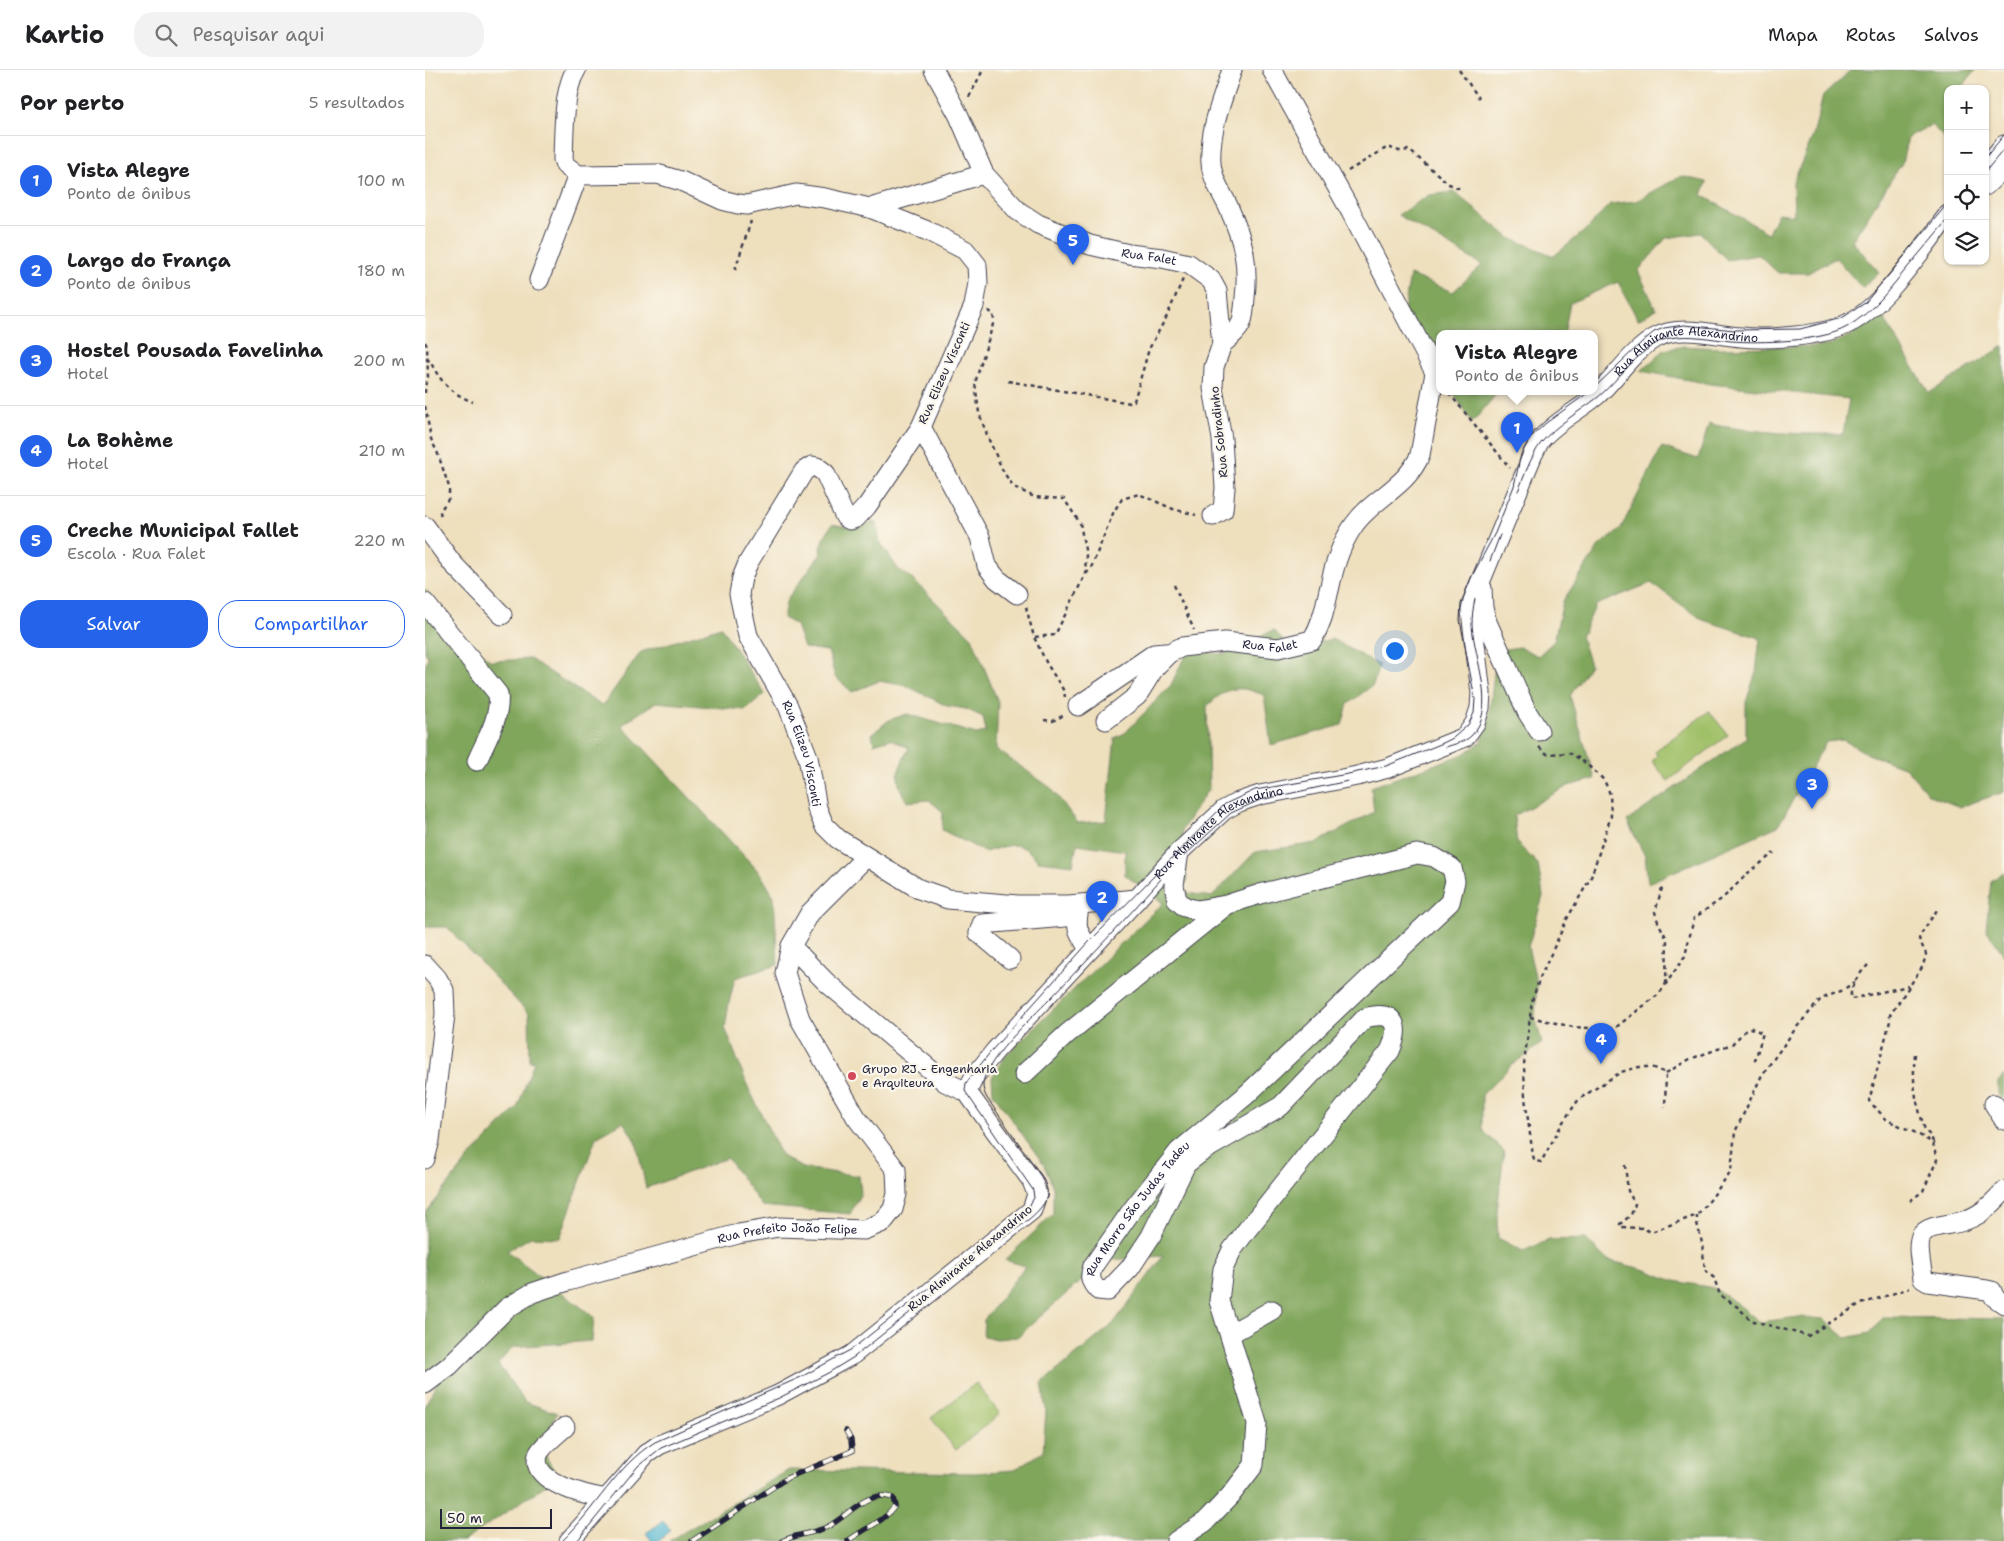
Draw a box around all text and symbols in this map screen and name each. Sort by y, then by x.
search box [134,12,484,57]
text: Kartio [25,19,104,51]
icon: search [152,21,180,49]
text: Pesquisar aqui [192,22,325,47]
text: Mapa [1768,23,1818,47]
text: Rotas [1846,23,1896,47]
text: Salvos [1924,23,1979,47]
map controls [1944,85,1989,265]
button: + [1944,85,1989,130]
text: Por perto [20,89,124,117]
text: 5 resultados [309,92,405,113]
button: − [1944,130,1989,175]
text: Vista Alegre [67,158,190,183]
text: 1 [32,170,40,191]
text: 100 m [357,170,405,191]
button: locate [1944,175,1989,220]
text: Ponto de ônibus [67,183,191,204]
button: layers [1944,220,1989,265]
pin: 5 [1057,224,1089,265]
street label: Rua Falet [1120,245,1178,269]
text: Largo do França [67,248,231,273]
text: 2 [30,260,42,281]
text: 180 m [357,260,405,281]
text: Ponto de ônibus [67,273,191,294]
street label: Rua Elizeu Visconti [914,319,974,427]
street label: Rua Almirante Alexandrino [1610,323,1758,380]
popup [1436,330,1598,395]
text: Hostel Pousada Favelinha [67,338,323,363]
text: Vista Alegre [1455,340,1578,365]
text: 3 [30,350,42,371]
text: 200 m [353,350,405,371]
text: Hotel [67,363,108,384]
text: Ponto de ônibus [1455,365,1579,386]
street label: Rua Sobradinho [1206,385,1232,479]
pin: 1 [1501,412,1533,453]
text: La Bohème [67,428,173,453]
text: 4 [30,440,42,461]
text: 210 m [358,440,405,461]
text: Hotel [67,453,108,474]
text: Creche Municipal Fallet [67,518,299,543]
text: 5 [31,530,41,551]
text: 220 m [353,530,405,551]
text: Escola · Rua Falet [67,543,206,564]
button: Salvar [20,600,208,648]
button: Compartilhar [218,600,405,648]
street label: Rua Falet [1242,636,1299,657]
your location [1382,638,1408,664]
street label: Rua Elizeu Visconti [778,697,825,808]
pin: 3 [1796,768,1828,809]
street label: Rua Almirante Alexandrino [1150,783,1284,883]
pin: 2 [1086,881,1118,922]
pin: 4 [1585,1023,1617,1064]
place label: Grupo RJ - Engenharia e Arquiteura [862,1061,998,1091]
marker: Grupo RJ - Engenharia e Arquiteura [846,1070,858,1082]
street label: Rua Morro São Judas Tadeu [1082,1137,1193,1278]
street label: Rua Almirante Alexandrino [904,1201,1036,1315]
street label: Rua Prefeito João Felipe [715,1219,858,1247]
scale bar [440,1506,553,1529]
text: 50 m [447,1509,482,1527]

